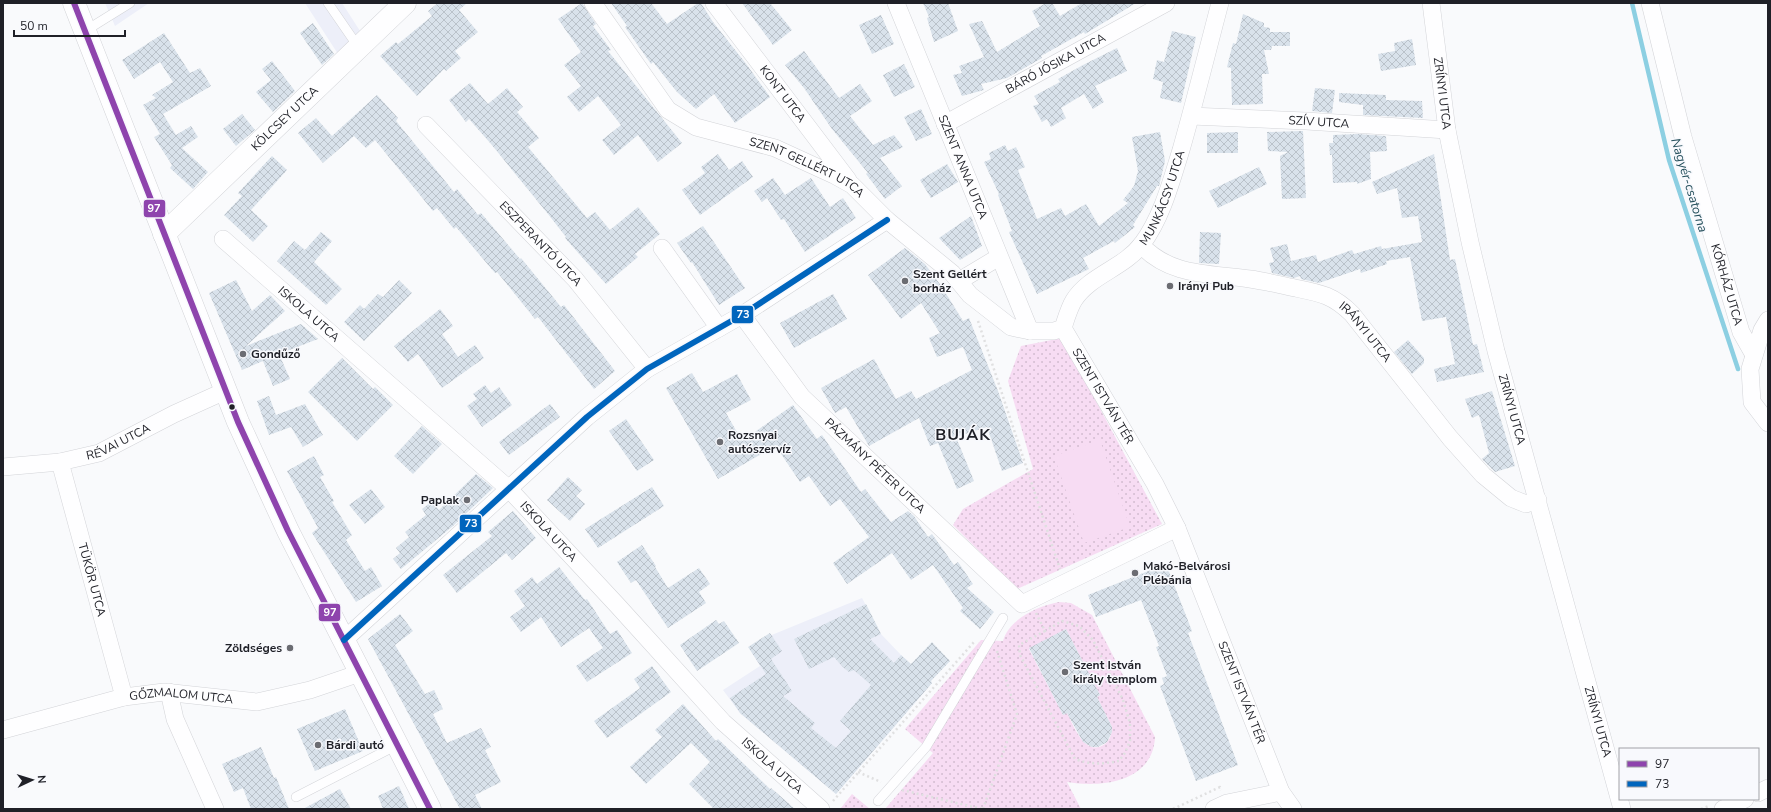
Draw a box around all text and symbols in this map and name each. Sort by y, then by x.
scale bar [14,12,125,38]
text: 50 m [20,18,48,34]
street label: BÁRÓ JÓSIKA UTCA [1003,30,1109,97]
street label: ZRÍNYI UTCA [1430,56,1455,131]
street label: KONT UTCA [756,62,810,126]
street label: KÖLCSEY UTCA [248,82,322,154]
street label: SZENT ANNA UTCA [935,112,991,222]
street label: SZÍV UTCA [1288,112,1350,132]
street label: SZENT GELLÉRT UTCA [747,133,868,201]
water label: Nagyér-csatorna [1666,136,1712,235]
street label: MUNKÁCSY UTCA [1136,148,1188,248]
street label: ESZPERANTÓ UTCA [496,198,586,290]
line badge: 97 [143,199,166,218]
text: 97 [147,201,161,216]
street label: KÓRHÁZ UTCA [1707,242,1747,328]
place label: Szent Gellért borház [913,266,987,296]
marker: Szent Gellért borház [900,276,910,286]
place label: Irányi Pub [1178,278,1234,294]
marker: Irányi Pub [1165,281,1175,291]
street label: ISKOLA UTCA [275,283,343,346]
street label: IRÁNYI UTCA [1336,298,1395,366]
line badge: 73 [731,305,754,324]
text: 73 [736,307,750,322]
street label: SZENT ISTVÁN TÉR [1069,345,1138,447]
place label: Gondűző [251,346,300,362]
marker: Gondűző [238,349,248,359]
street label: ZRÍNYI UTCA [1495,372,1529,447]
unlabelled marker [227,402,237,412]
street label: PÁZMÁNY PÉTER UTCA [821,415,929,517]
street label: RÉVAI UTCA [85,420,153,464]
district label: BUJÁK [935,424,991,446]
place label: Rozsnyai autószervíz [728,427,791,457]
marker: Rozsnyai autószervíz [715,437,725,447]
place label: Paplak [421,492,460,508]
marker: Paplak [462,495,472,505]
street label: ISKOLA UTCA [517,498,581,565]
line badge: 73 [459,514,482,533]
text: 73 [464,516,478,531]
street label: TÜKÖR UTCA [74,541,110,619]
place label: Makó-Belvárosi Plébánia [1143,558,1230,588]
marker: Makó-Belvárosi Plébánia [1130,568,1140,578]
line badge: 97 [318,603,341,622]
text: 97 [323,605,337,620]
street label: SZENT ISTVÁN TÉR [1214,639,1269,746]
place label: Zöldséges [225,640,282,656]
marker: Zöldséges [285,643,295,653]
place label: Szent István király templom [1073,657,1157,687]
marker: Szent István király templom [1060,667,1070,677]
street label: GŐZMALOM UTCA [128,684,234,707]
street label: ZRÍNYI UTCA [1581,685,1615,759]
street label: ISKOLA UTCA [738,734,806,797]
place label: Bárdi autó [326,737,384,753]
marker: Bárdi autó [313,740,323,750]
legend [1619,748,1759,800]
text: 97 [1655,756,1669,772]
north arrow [12,760,52,800]
text: N [34,775,49,784]
text: 73 [1655,776,1669,792]

